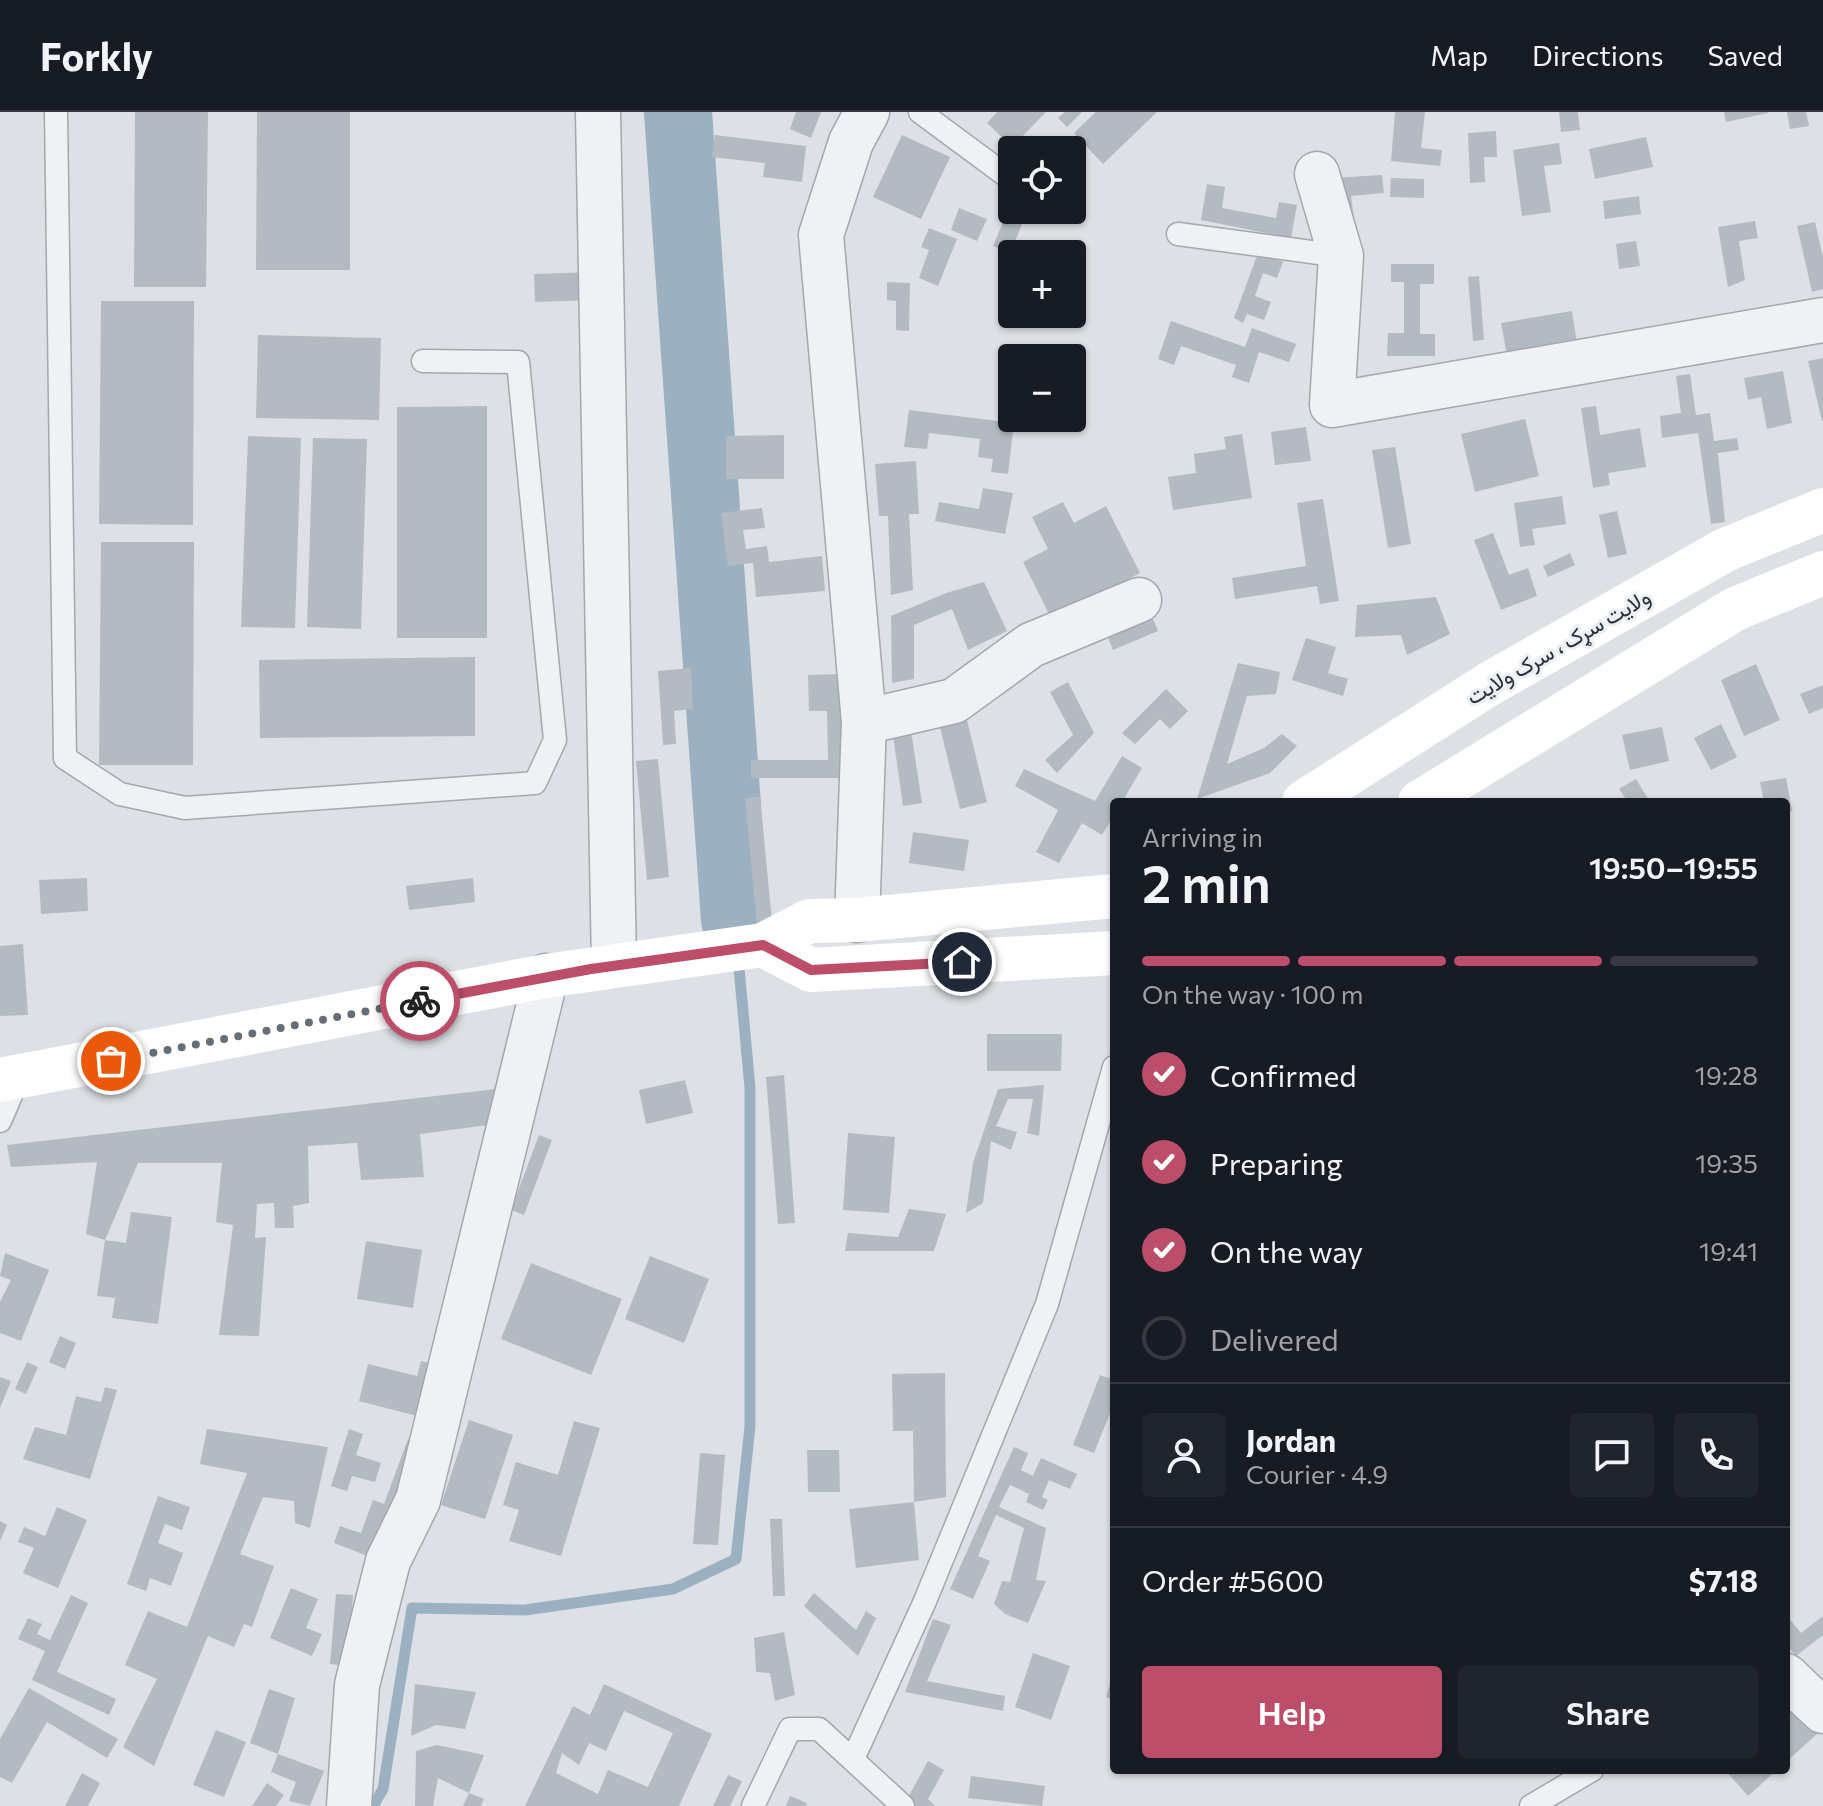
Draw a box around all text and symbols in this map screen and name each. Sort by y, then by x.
text: Forkly [40,32,153,79]
text: Map [1430,38,1488,72]
text: Directions [1532,38,1663,72]
text: Saved [1707,38,1783,72]
map controls [998,136,1086,432]
button: locate [998,136,1086,224]
button: + [998,240,1086,328]
button: − [998,344,1086,432]
street label: ولایت سړک ، سرک ولایت [1461,582,1656,711]
text: Arriving in [1142,821,1263,852]
text: 19:50–19:55 [1589,848,1758,885]
text: 2 min [1142,850,1271,914]
pin [928,928,996,996]
icon: home [940,940,984,984]
courier [380,961,460,1041]
text: On the way · 100 m [1142,978,1364,1009]
icon: bike [398,979,442,1023]
pin [77,1027,145,1095]
icon: bag [89,1039,133,1083]
icon: check [1142,1052,1186,1096]
text: Confirmed [1210,1056,1357,1093]
text: 19:28 [1695,1059,1758,1090]
icon: check [1142,1140,1186,1184]
text: Preparing [1210,1144,1343,1181]
text: 19:35 [1695,1147,1758,1178]
icon: check [1142,1228,1186,1272]
text: On the way [1210,1232,1363,1269]
text: 19:41 [1699,1235,1758,1266]
text: Delivered [1210,1320,1339,1357]
button: person [1142,1413,1226,1497]
button: chat [1570,1413,1654,1497]
button: phone [1674,1413,1758,1497]
text: Jordan [1246,1421,1336,1458]
text: Courier · 4.9 [1246,1458,1388,1489]
text: Order #5600 [1142,1561,1324,1598]
text: $7.18 [1689,1561,1758,1598]
button: Help [1142,1666,1442,1758]
button: Share [1458,1666,1758,1758]

